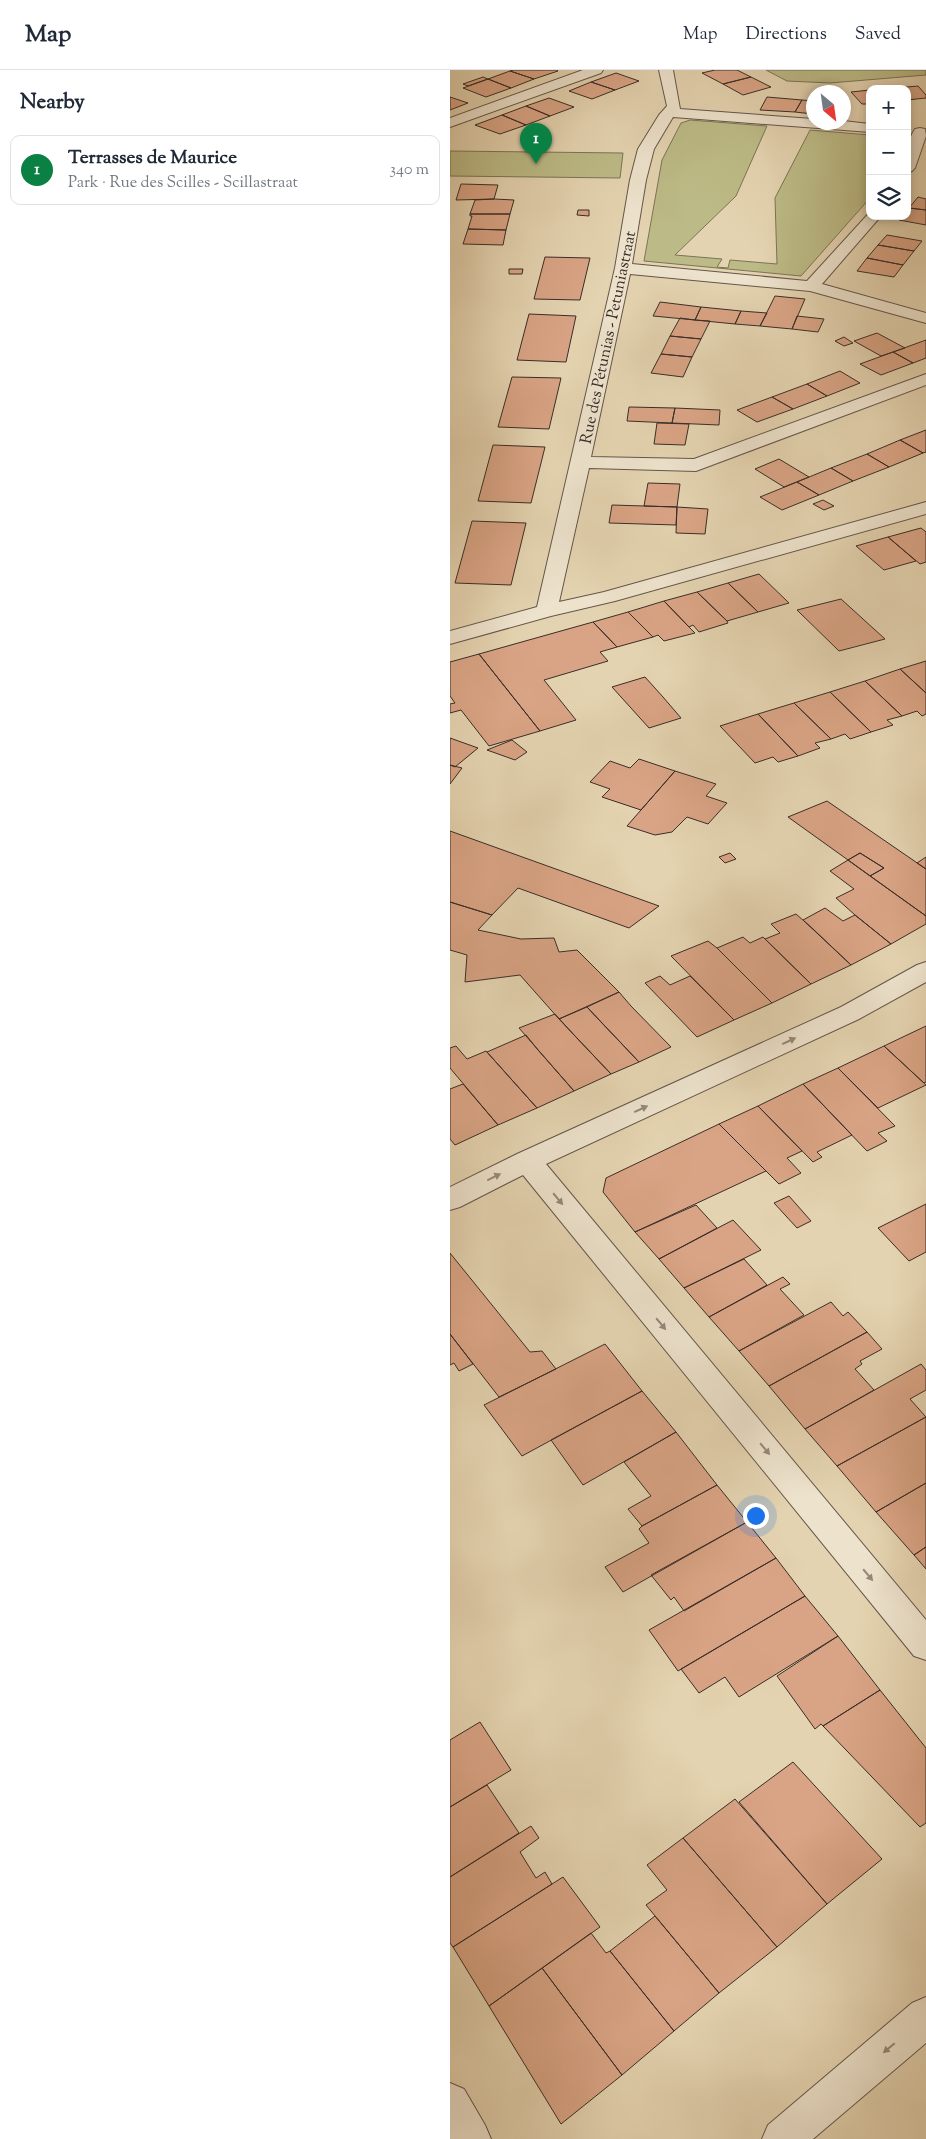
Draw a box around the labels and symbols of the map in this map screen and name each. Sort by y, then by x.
north arrow [806,85,851,130]
pin: 1 [520,123,552,164]
street label: Rue des Pétunias - Petuniastraat [576,228,643,446]
one-way arrow [782,1036,796,1044]
one-way arrow [634,1104,648,1112]
one-way arrow [487,1173,501,1181]
one-way arrow [552,1192,563,1205]
one-way arrow [656,1317,667,1330]
one-way arrow [759,1443,770,1456]
your location [743,1503,769,1529]
one-way arrow [862,1568,874,1580]
one-way arrow [883,2042,895,2053]

